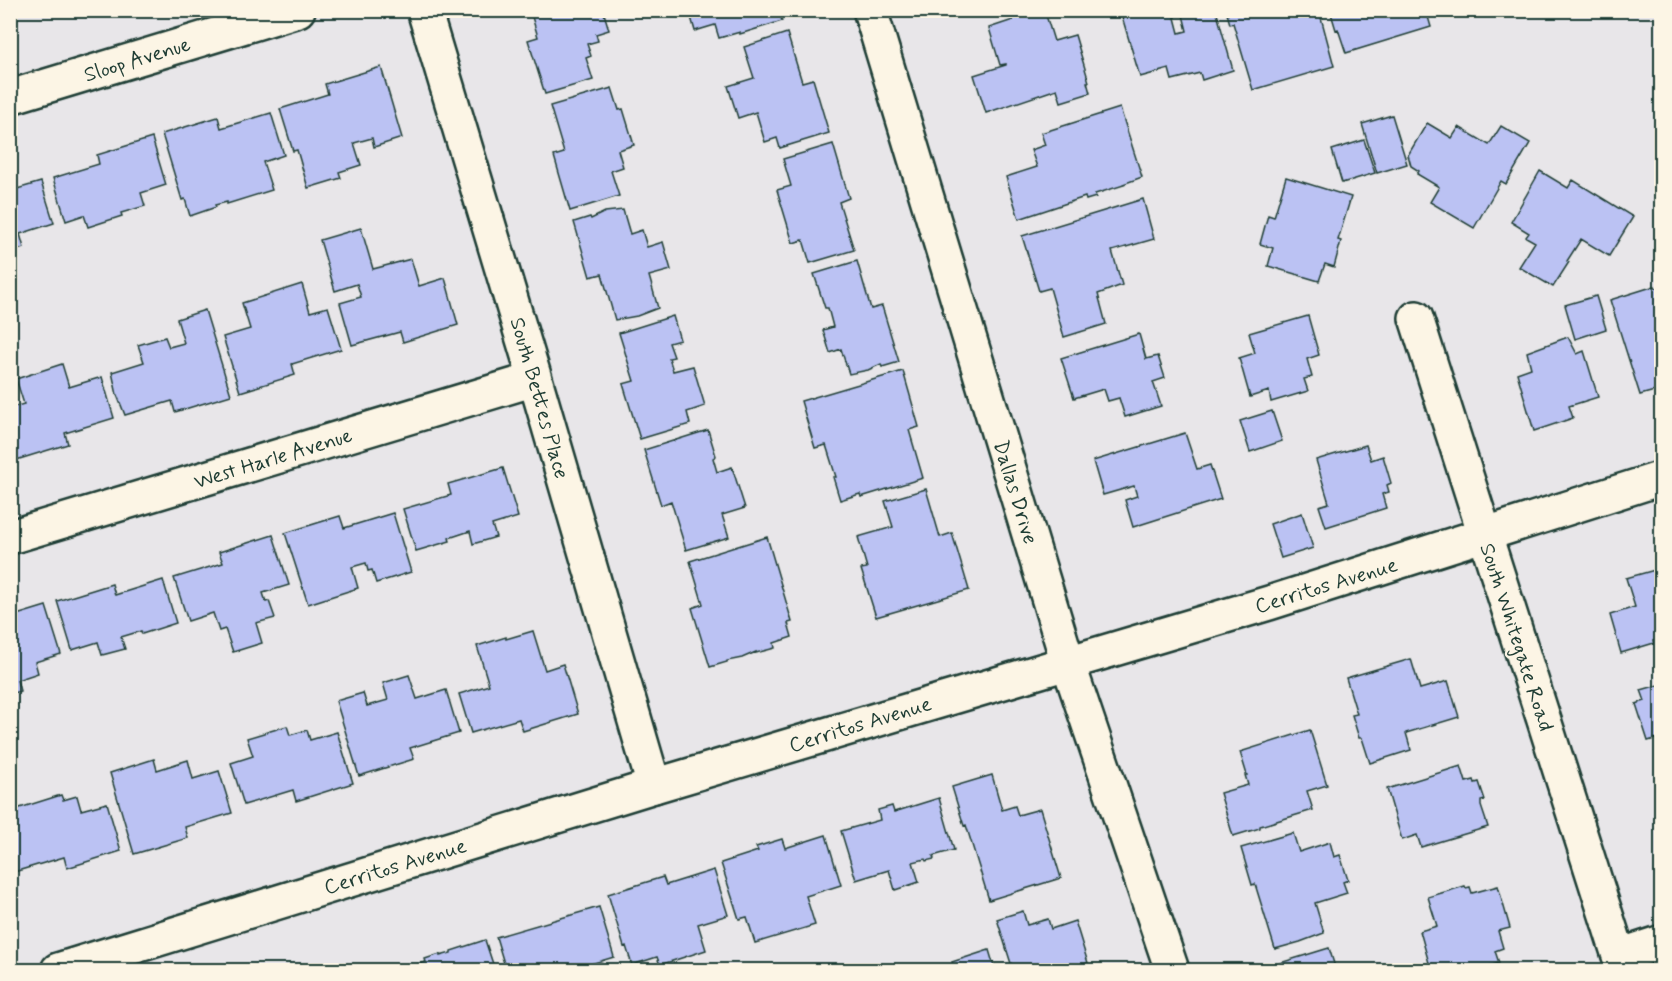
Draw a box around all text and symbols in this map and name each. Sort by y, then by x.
street label: Sloop Avenue [81,30,194,89]
street label: South Bettes Place [503,314,575,482]
street label: West Harle Avenue [191,422,356,496]
street label: Dallas Drive [986,437,1044,548]
street label: South Whitegate Road [1472,540,1560,735]
street label: Cerritos Avenue [1252,551,1401,621]
street label: Cerritos Avenue [786,690,935,760]
street label: Cerritos Avenue [321,832,470,902]

